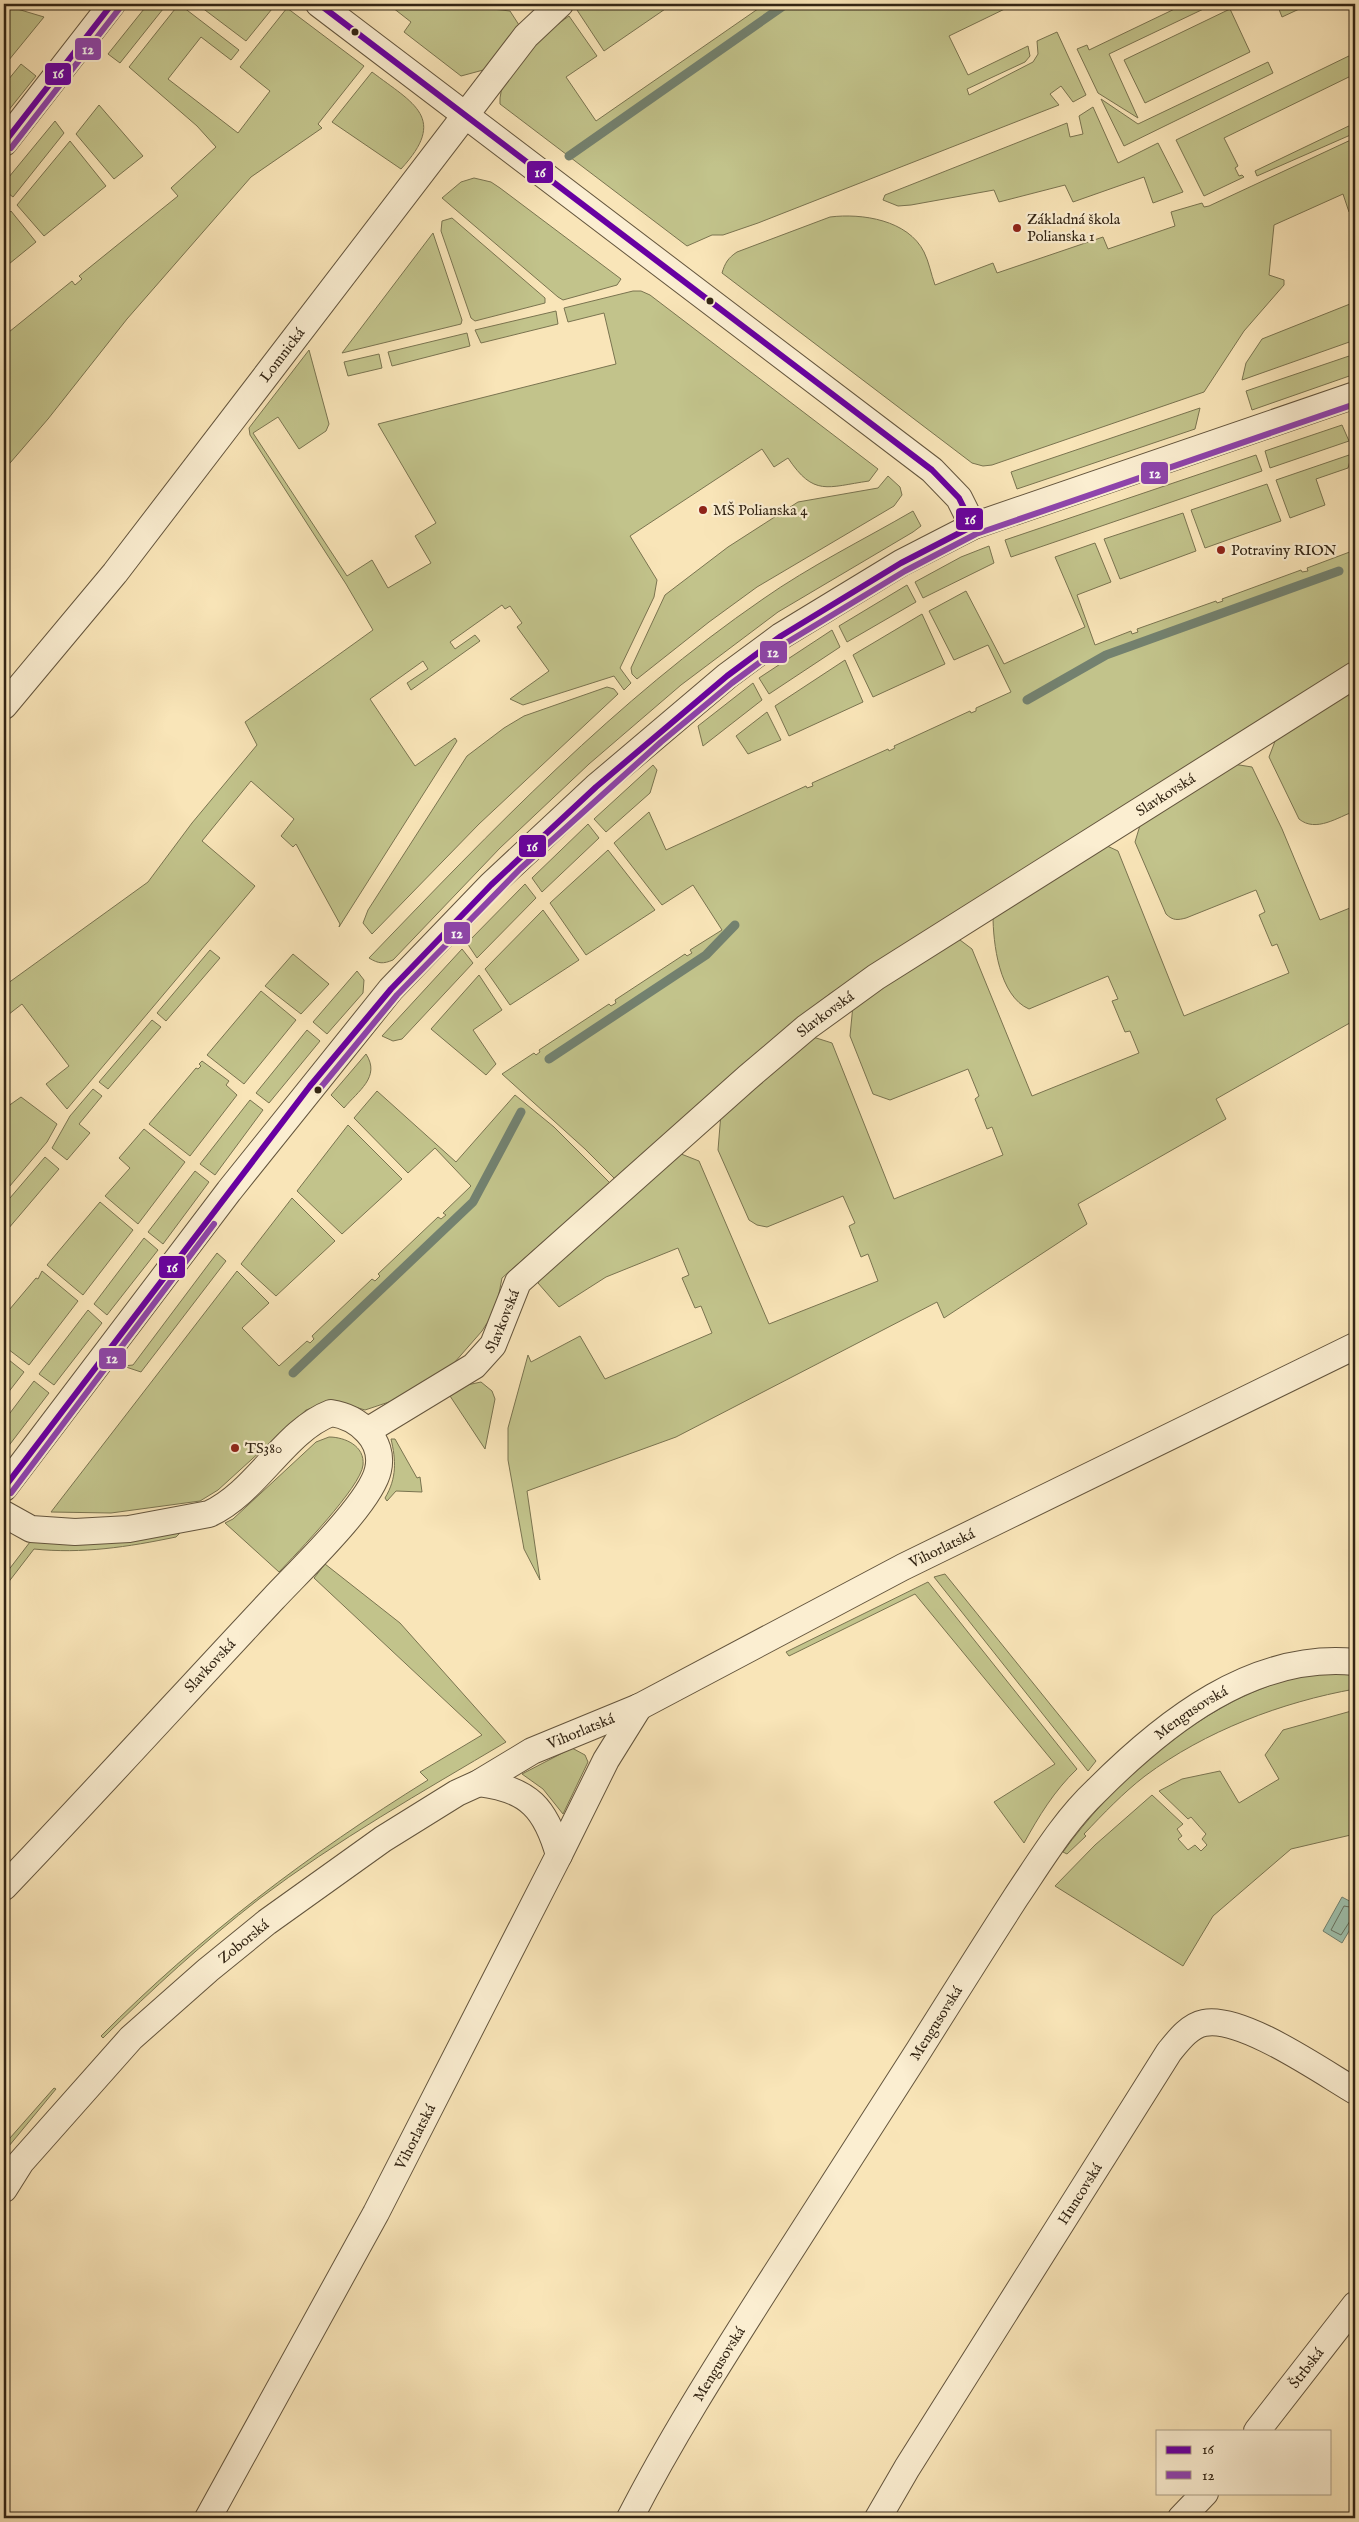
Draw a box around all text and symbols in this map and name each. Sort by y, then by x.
unlabelled marker [350,27,360,37]
line badge: 12 [74,37,102,61]
text: 12 [82,41,94,59]
line badge: 16 [44,62,72,86]
text: 16 [52,65,65,83]
line badge: 16 [526,160,554,184]
text: 16 [534,164,547,182]
place label: Základná škola Polianska 1 [1027,210,1121,246]
marker: Základná škola Polianska 1 [1011,222,1023,234]
unlabelled marker [705,296,715,306]
street label: Lomnická [255,323,309,386]
line badge: 12 [1140,461,1169,485]
text: 12 [1149,465,1161,483]
place label: MŠ Polianska 4 [713,501,808,520]
marker: MŠ Polianska 4 [697,504,709,516]
line badge: 16 [955,507,984,531]
text: 16 [964,511,977,529]
place label: Potraviny RION [1231,541,1336,560]
marker: Potraviny RION [1215,544,1227,556]
line badge: 12 [759,640,788,664]
text: 12 [767,644,779,662]
street label: Slavkovská [1132,768,1199,820]
line badge: 16 [518,834,547,858]
text: 16 [526,838,539,856]
line badge: 12 [443,921,471,945]
text: 12 [451,925,463,943]
street label: Slavkovská [792,986,858,1042]
unlabelled marker [313,1085,323,1095]
line badge: 16 [158,1255,186,1279]
text: 16 [166,1259,179,1277]
street label: Slavkovská [481,1286,524,1357]
line badge: 12 [98,1347,127,1370]
text: 12 [106,1350,118,1368]
place label: TS380 [245,1439,282,1458]
marker: TS380 [229,1442,241,1454]
street label: Vihorlatská [905,1524,978,1573]
street label: Slavkovská [180,1635,240,1697]
street label: Mengusovská [1150,1681,1231,1744]
street label: Vihorlatská [543,1708,618,1754]
street label: Zoborská [214,1915,273,1968]
street label: Mengusovská [905,1982,967,2064]
street label: Vihorlatská [390,2100,440,2173]
street label: Huncovská [1053,2159,1107,2228]
street label: Mengusovská [689,2322,750,2405]
street label: Štrbská [1284,2343,1328,2392]
legend [1156,2430,1332,2494]
text: 16 [1202,2440,1215,2459]
text: 12 [1202,2466,1215,2485]

